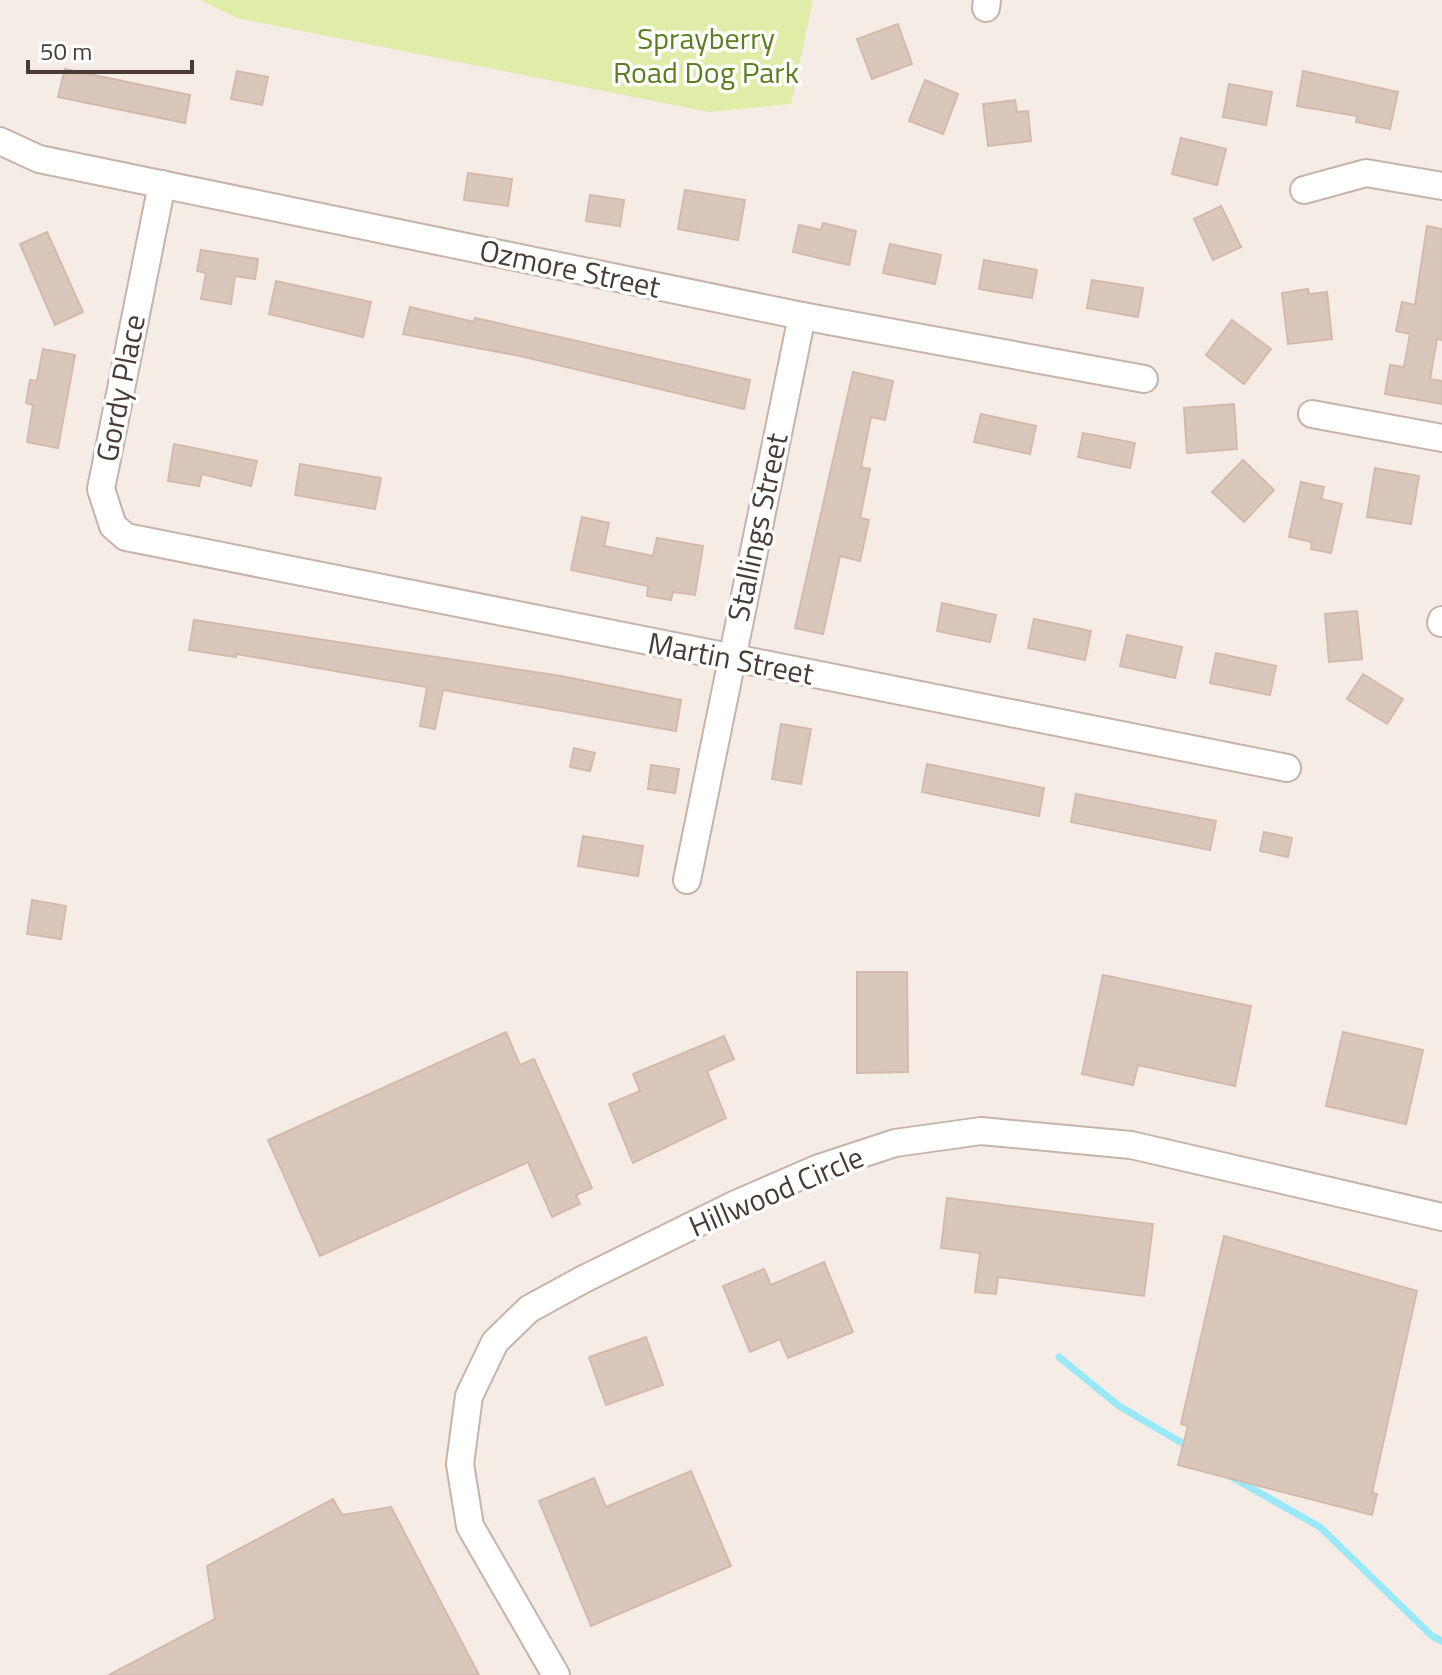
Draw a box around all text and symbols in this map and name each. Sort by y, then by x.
park label: Sprayberry Road Dog Park [613,15,799,95]
scale bar [28,24,192,74]
text: 50 m [40,33,92,69]
street label: Ozmore Street [475,226,665,310]
street label: Gordy Place [83,310,157,466]
street label: Stallings Street [715,428,799,625]
street label: Martin Street [644,619,818,697]
street label: Hillwood Circle [682,1134,870,1248]

